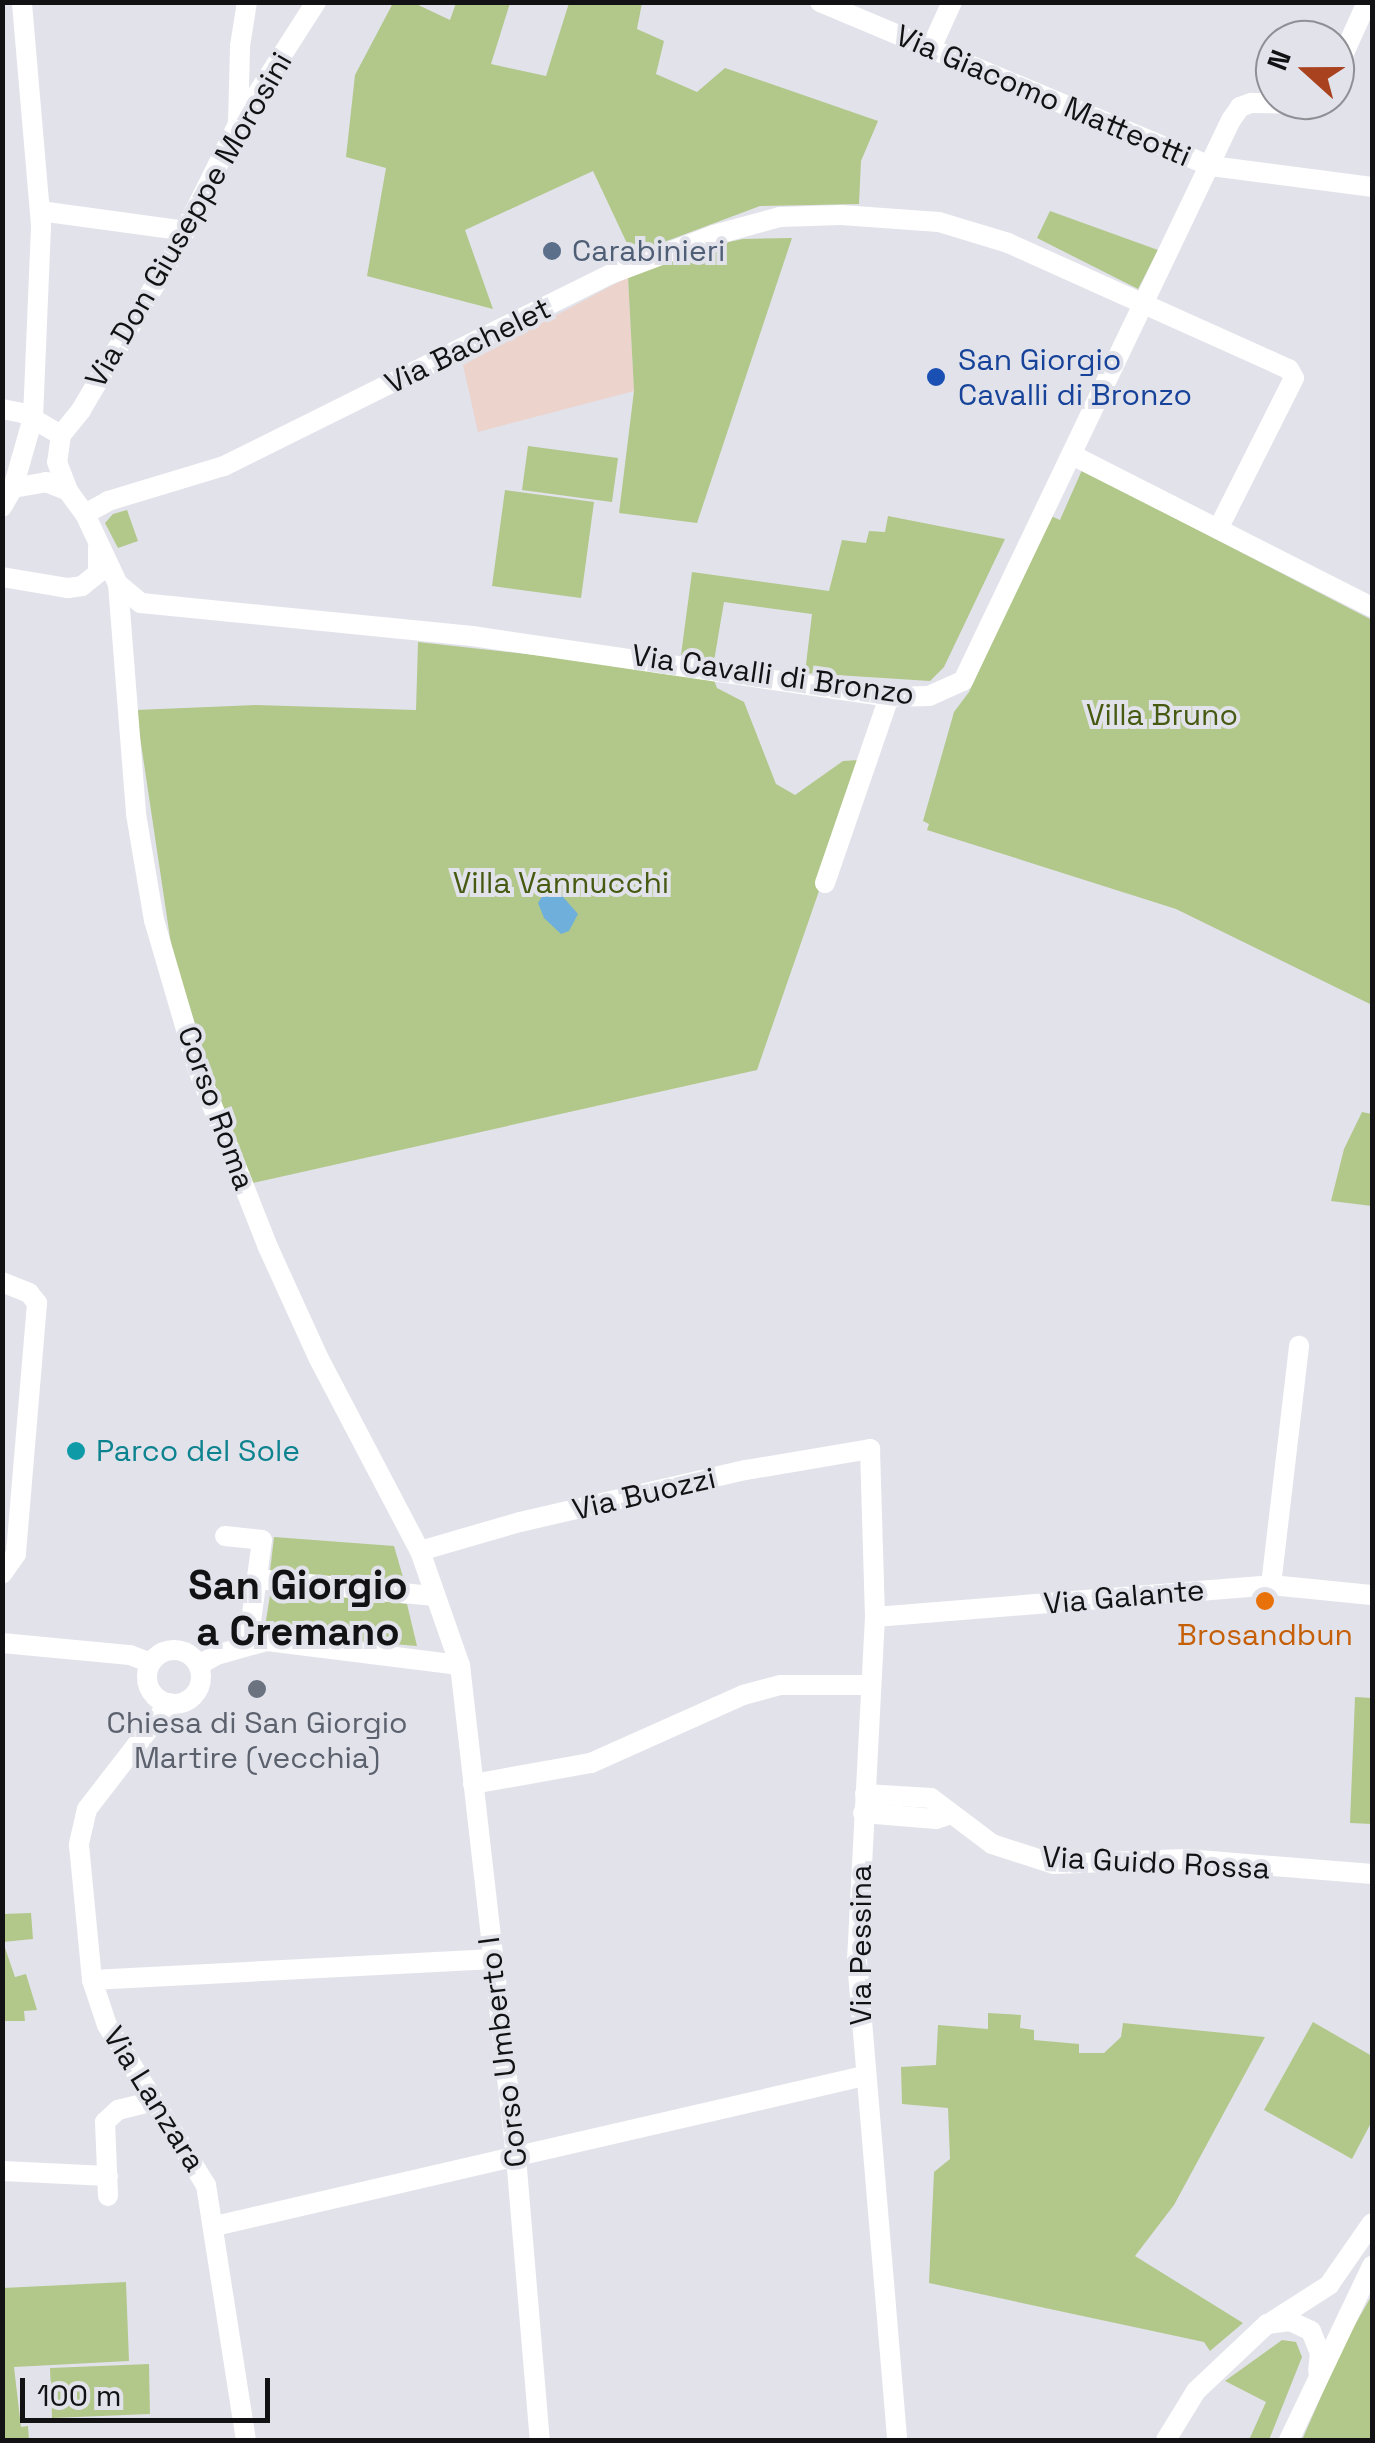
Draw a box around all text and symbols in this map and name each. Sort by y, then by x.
street label: Via Giacomo Matteotti [890,17,1196,175]
north arrow [1255,20,1355,120]
text: N [1259,45,1299,75]
street label: Via Don Giuseppe Morosini [78,46,300,394]
place label: Carabinieri [572,233,725,269]
marker: Carabinieri [541,240,563,262]
street label: Via Bachelet [379,290,557,402]
place label: San Giorgio Cavalli di Bronzo [958,342,1192,412]
marker: San Giorgio Cavalli di Bronzo [923,364,949,390]
street label: Via Cavalli di Bronzo [629,637,917,713]
park label: Villa Bruno [1086,697,1238,733]
park label: Villa Vannucchi [453,865,669,901]
street label: Corso Roma [170,1021,262,1195]
place label: Parco del Sole [96,1433,300,1469]
marker: Parco del Sole [65,1440,87,1462]
street label: Via Buozzi [569,1460,719,1528]
district label: San Giorgio a Cremano [188,1562,408,1656]
street label: Via Galante [1042,1572,1206,1622]
marker: Brosandbun [1254,1590,1276,1612]
place label: Brosandbun [1177,1617,1353,1653]
marker: Chiesa di San Giorgio Martire (vecchia) [246,1678,268,1700]
place label: Chiesa di San Giorgio Martire (vecchia) [106,1705,408,1776]
street label: Via Guido Rossa [1041,1839,1271,1887]
street label: Via Pessina [843,1865,879,2025]
street label: Corso Umberto I [471,1935,535,2169]
street label: Via Lanzara [95,2020,213,2178]
scale bar [25,2358,275,2420]
text: 100 m [37,2376,122,2415]

